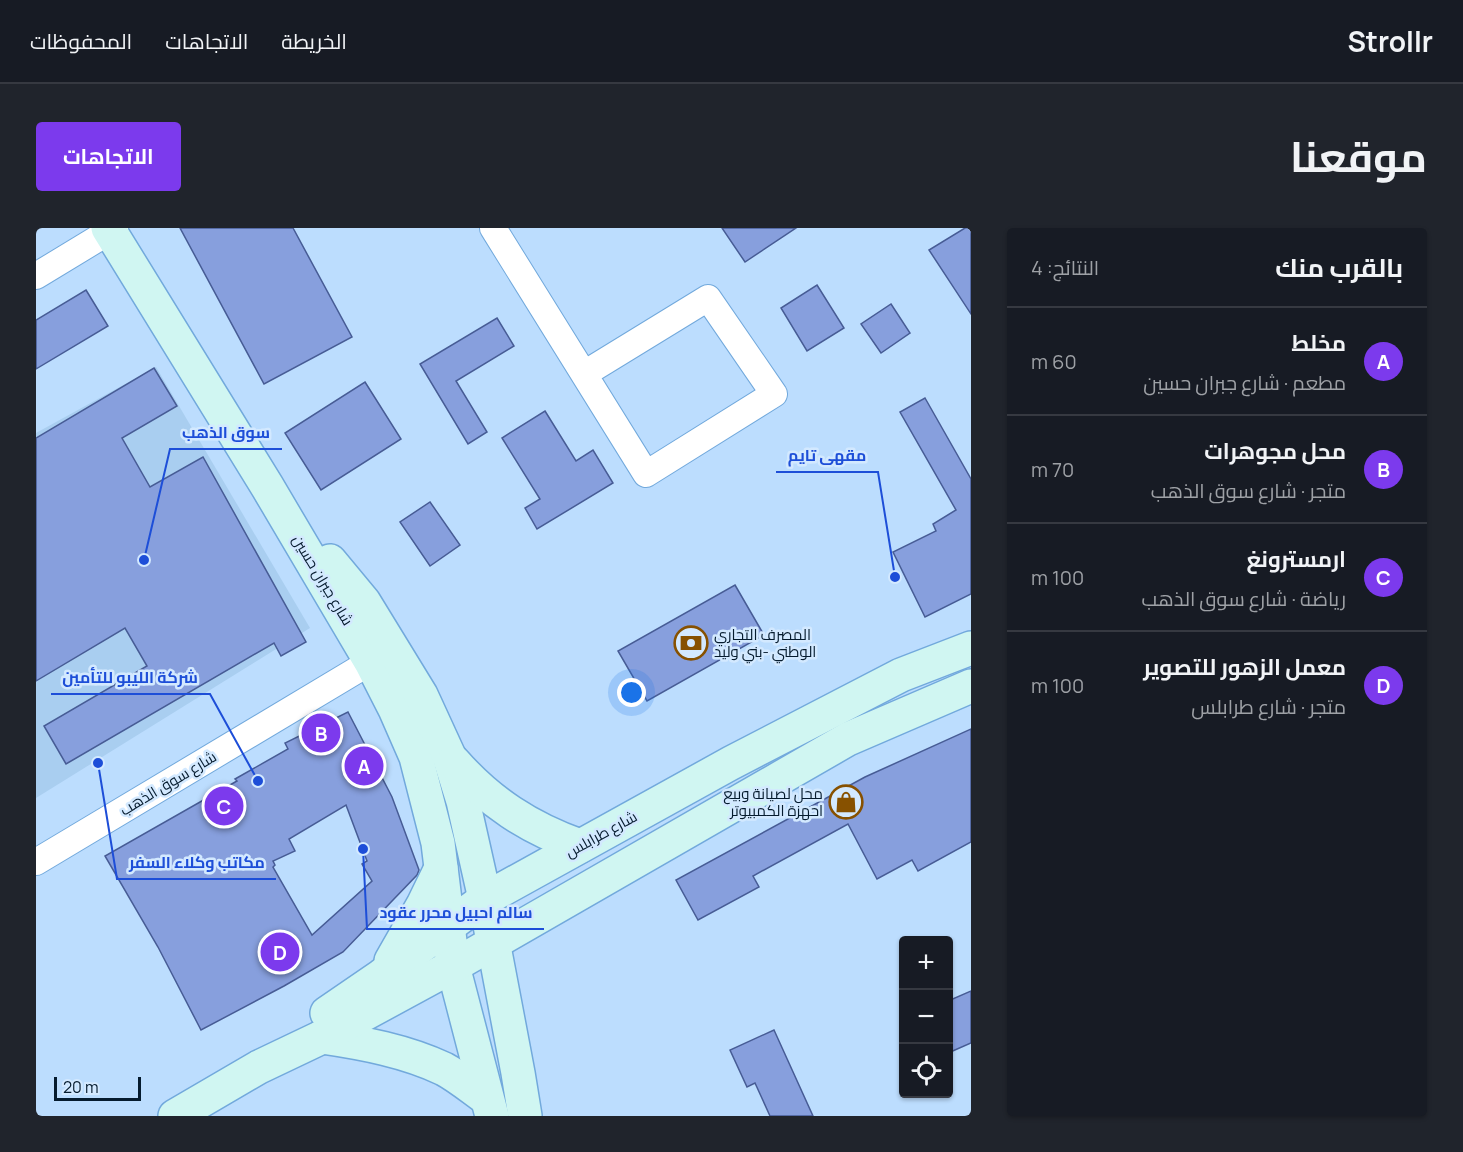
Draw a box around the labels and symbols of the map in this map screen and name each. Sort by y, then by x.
callout: سوق الذهب [170,415,282,449]
text: سوق الذهب [182,421,270,443]
callout: مقهى تايم [776,438,878,472]
text: مقهى تايم [788,444,866,467]
street label: شارع جبران حسين [287,531,358,630]
place label: المصرف التجاري الوطني -بني وليد [714,624,816,664]
bank icon: المصرف التجاري الوطني -بني وليد [673,625,709,661]
callout: شركة الليبو للتأمين [51,660,210,694]
text: شركة الليبو للتأمين [62,666,198,688]
your location [617,678,646,707]
pin: B [302,710,340,756]
pin: A [344,744,384,788]
street label: شارع سوق الذهب [116,746,221,821]
place label: محل لصيانة وبيع احهزة الكمبيوتر [723,783,823,821]
pin: C [204,784,243,828]
shop icon: محل لصيانة وبيع احهزة الكمبيوتر [828,784,864,820]
street label: شارع طرابلس [561,806,641,863]
callout: مكاتب وكلاء السفر [117,845,276,879]
text: مكاتب وكلاء السفر [128,851,265,873]
callout: سالم احبيل محرر عقود [367,895,544,929]
text: سالم احبيل محرر عقود [379,901,533,924]
pin: D [260,930,300,974]
scale bar [54,1074,141,1102]

